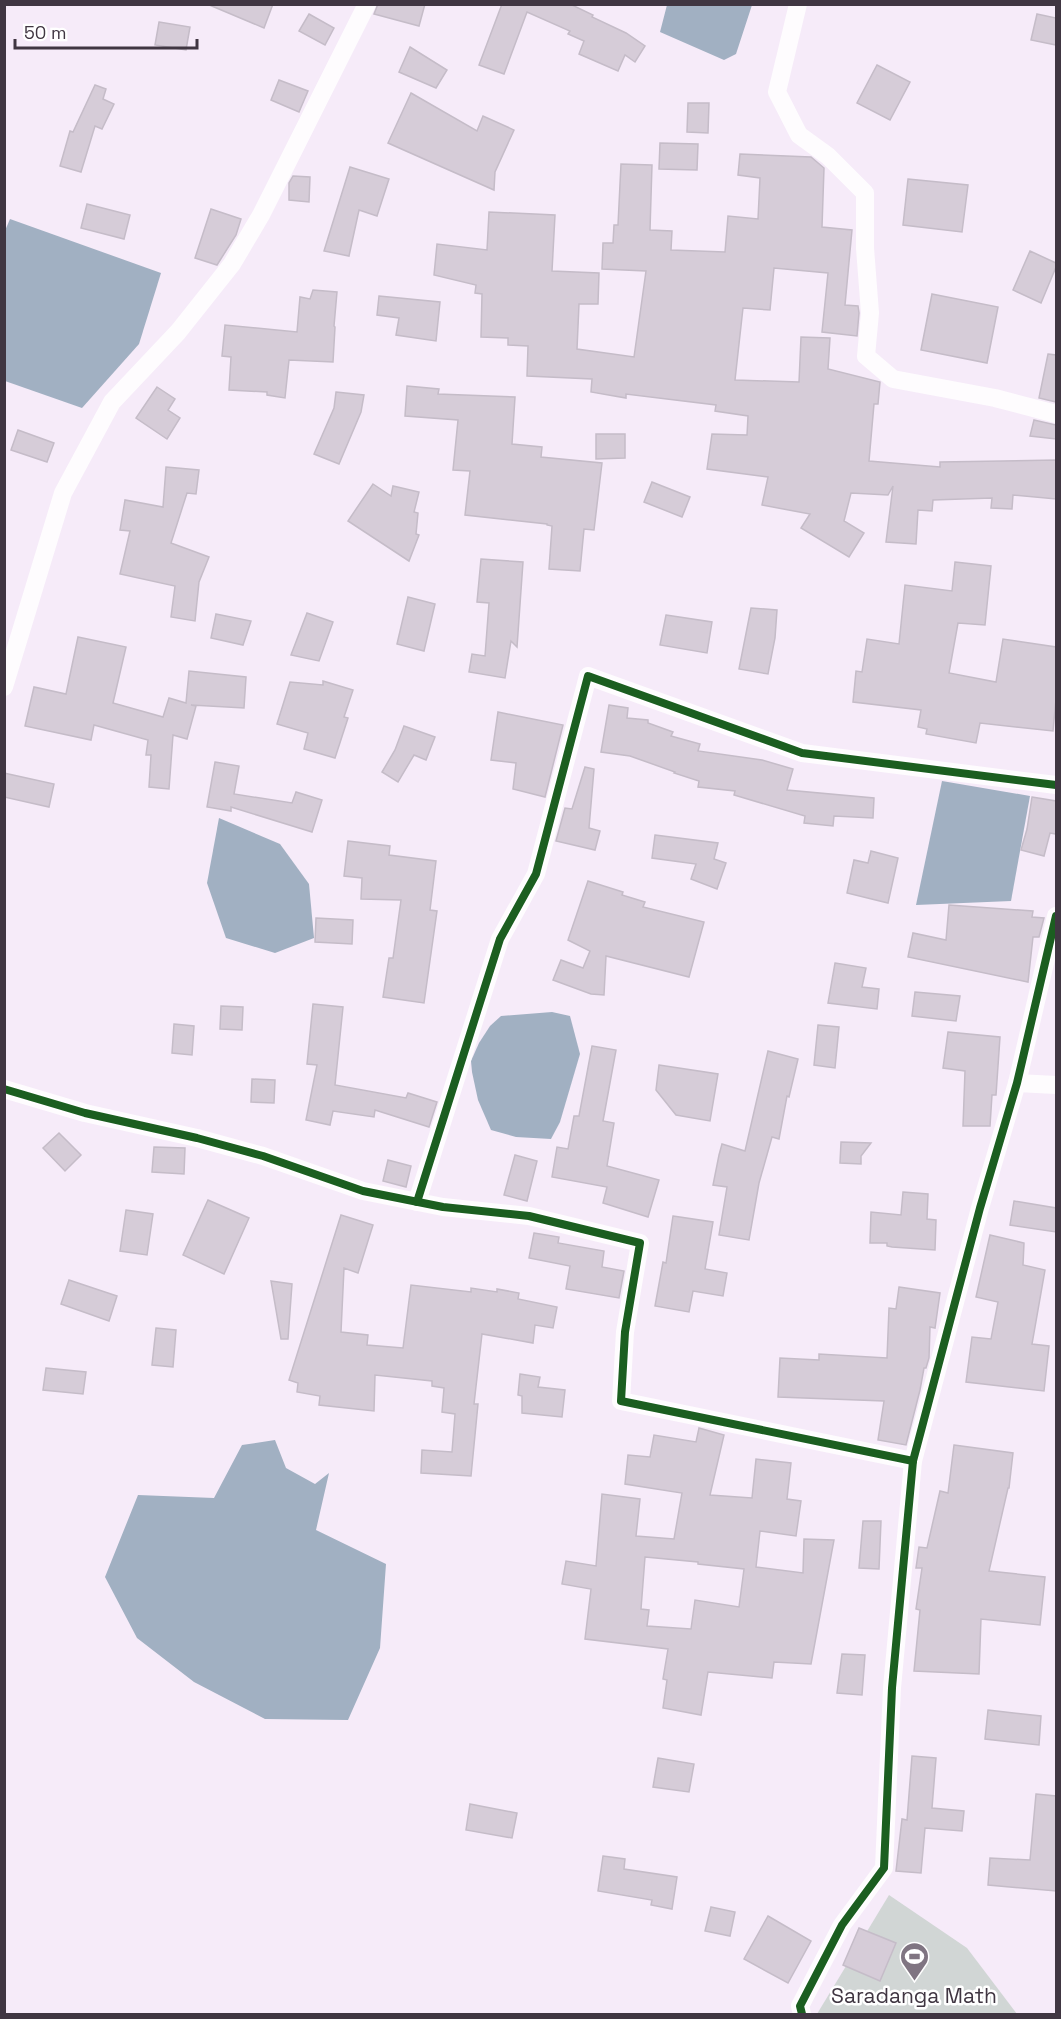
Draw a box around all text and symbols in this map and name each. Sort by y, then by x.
scale bar [15,12,196,50]
text: 50 m [24,21,66,44]
sports icon: Saradanga Math [898,1940,930,1982]
place label: Saradanga Math [831,1982,997,2009]

